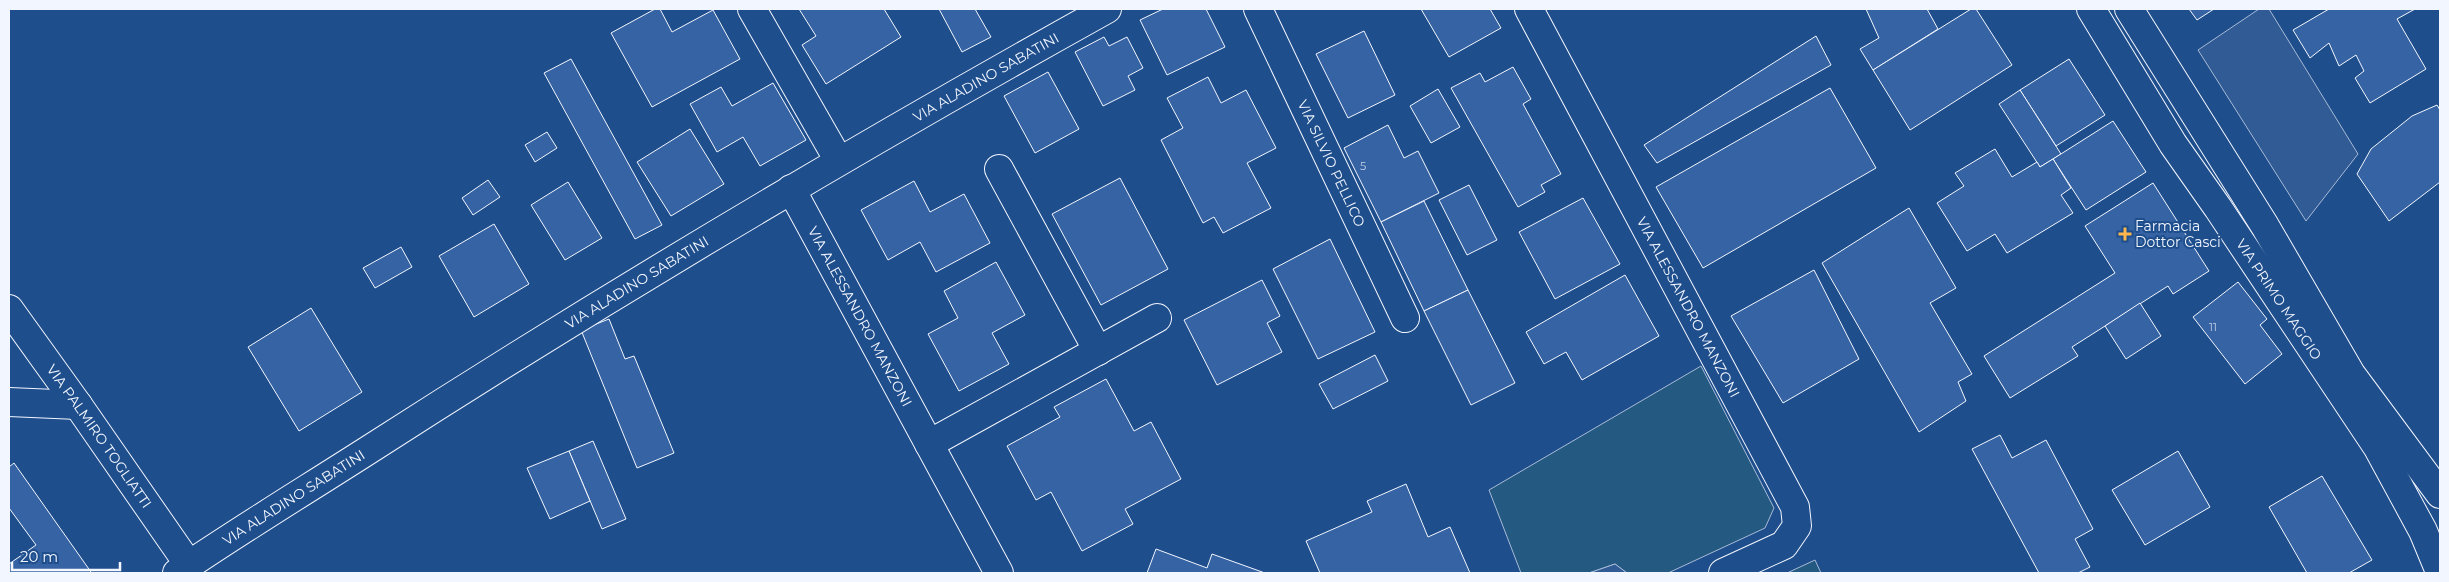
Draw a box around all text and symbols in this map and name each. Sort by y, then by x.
street label: VIA ALADINO SABATINI [910,29,1062,126]
street label: VIA SILVIO PELLICO [1294,97,1369,230]
house number: 5 [1360,159,1366,173]
street label: VIA ALESSANDRO MANZONI [1633,214,1744,401]
place label: Farmacia Dottor Casci [2135,217,2221,251]
street label: VIA ALESSANDRO MANZONI [804,223,916,410]
marker: Farmacia Dottor Casci [2119,228,2131,240]
street label: VIA ALADINO SABATINI [562,232,712,333]
street label: VIA PRIMO MAGGIO [2232,236,2326,363]
house number: 11 [2209,320,2217,334]
street label: VIA PALMIRO TOGLIATTI [43,361,156,512]
street label: VIA ALADINO SABATINI [219,446,368,549]
scale bar [12,540,120,572]
text: 20 m [20,547,58,566]

